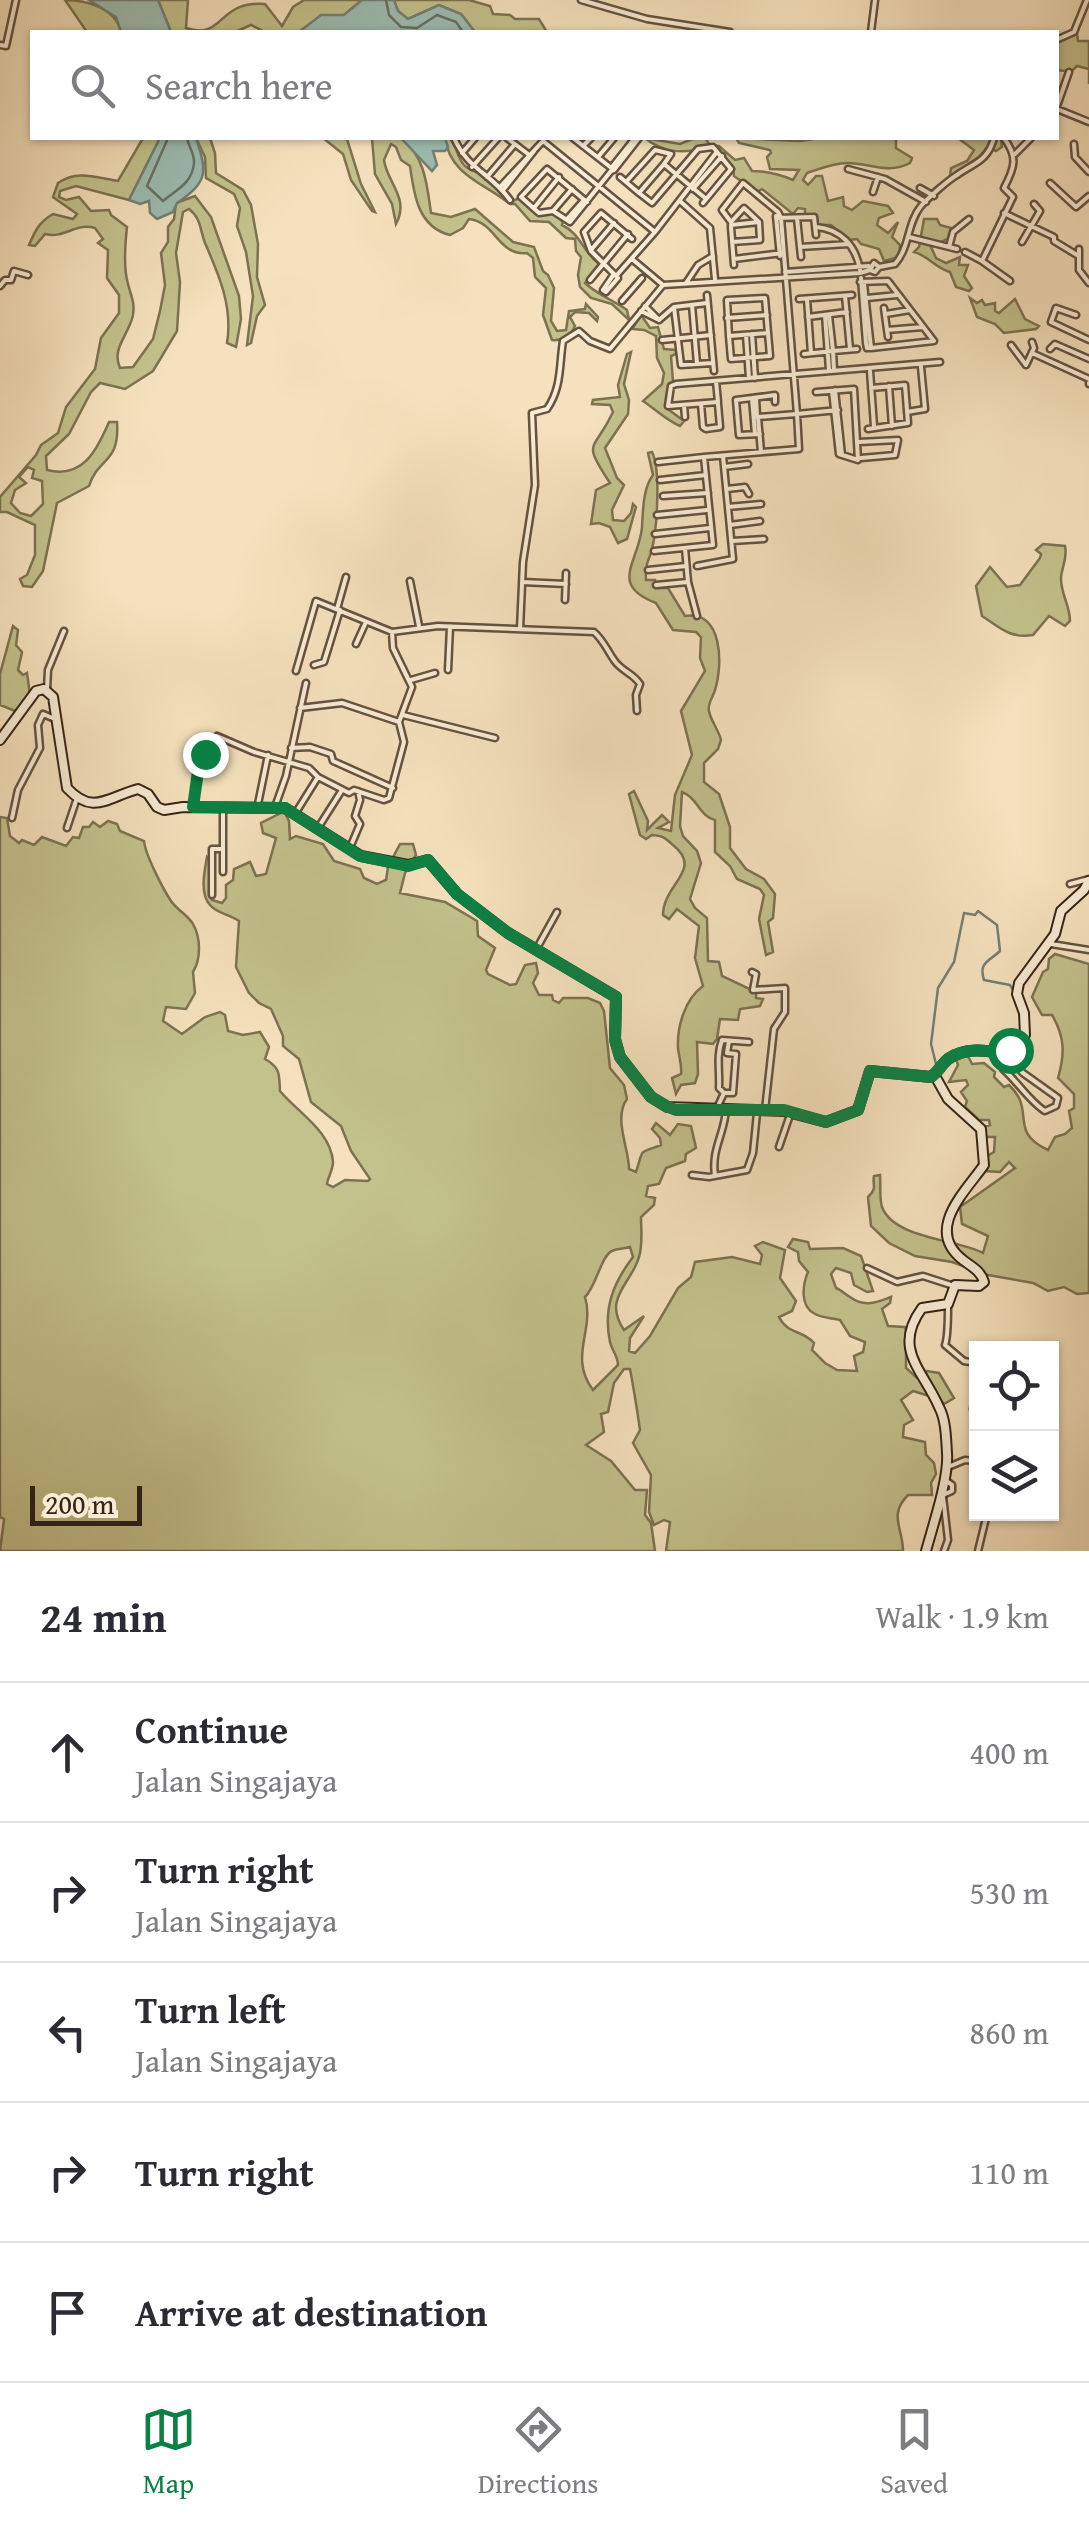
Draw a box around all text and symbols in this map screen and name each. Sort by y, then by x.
search box [30,30,1059,140]
text: Search here [145,57,333,113]
icon: search [65,58,120,113]
route end [183,732,229,778]
route start [988,1028,1034,1074]
map controls [969,1341,1059,1521]
button: locate [969,1341,1059,1431]
button: layers [969,1431,1059,1521]
scale bar [30,1481,142,1526]
text: 200 m [45,1483,114,1524]
text: 24 min [40,1586,167,1647]
text: Walk · 1.9 km [875,1593,1049,1640]
text: Continue [135,1701,288,1757]
icon: ahead [40,1725,95,1780]
text: 400 m [970,1729,1049,1776]
text: Jalan Singajaya [135,1757,337,1804]
text: Turn right [135,1841,314,1897]
icon: right [40,1865,95,1920]
text: 530 m [970,1869,1049,1916]
text: Jalan Singajaya [135,1897,337,1944]
text: Turn left [135,1981,286,2037]
icon: left [40,2005,95,2060]
text: 860 m [970,2009,1049,2056]
text: Jalan Singajaya [135,2037,337,2084]
text: Turn right [135,2144,314,2200]
icon: right [40,2145,95,2200]
text: 110 m [970,2149,1049,2196]
text: Arrive at destination [135,2284,488,2340]
icon: arrive [40,2285,95,2340]
tab: Map [141,2402,196,2503]
tab: Directions [478,2402,598,2503]
tab: Saved [880,2402,948,2503]

